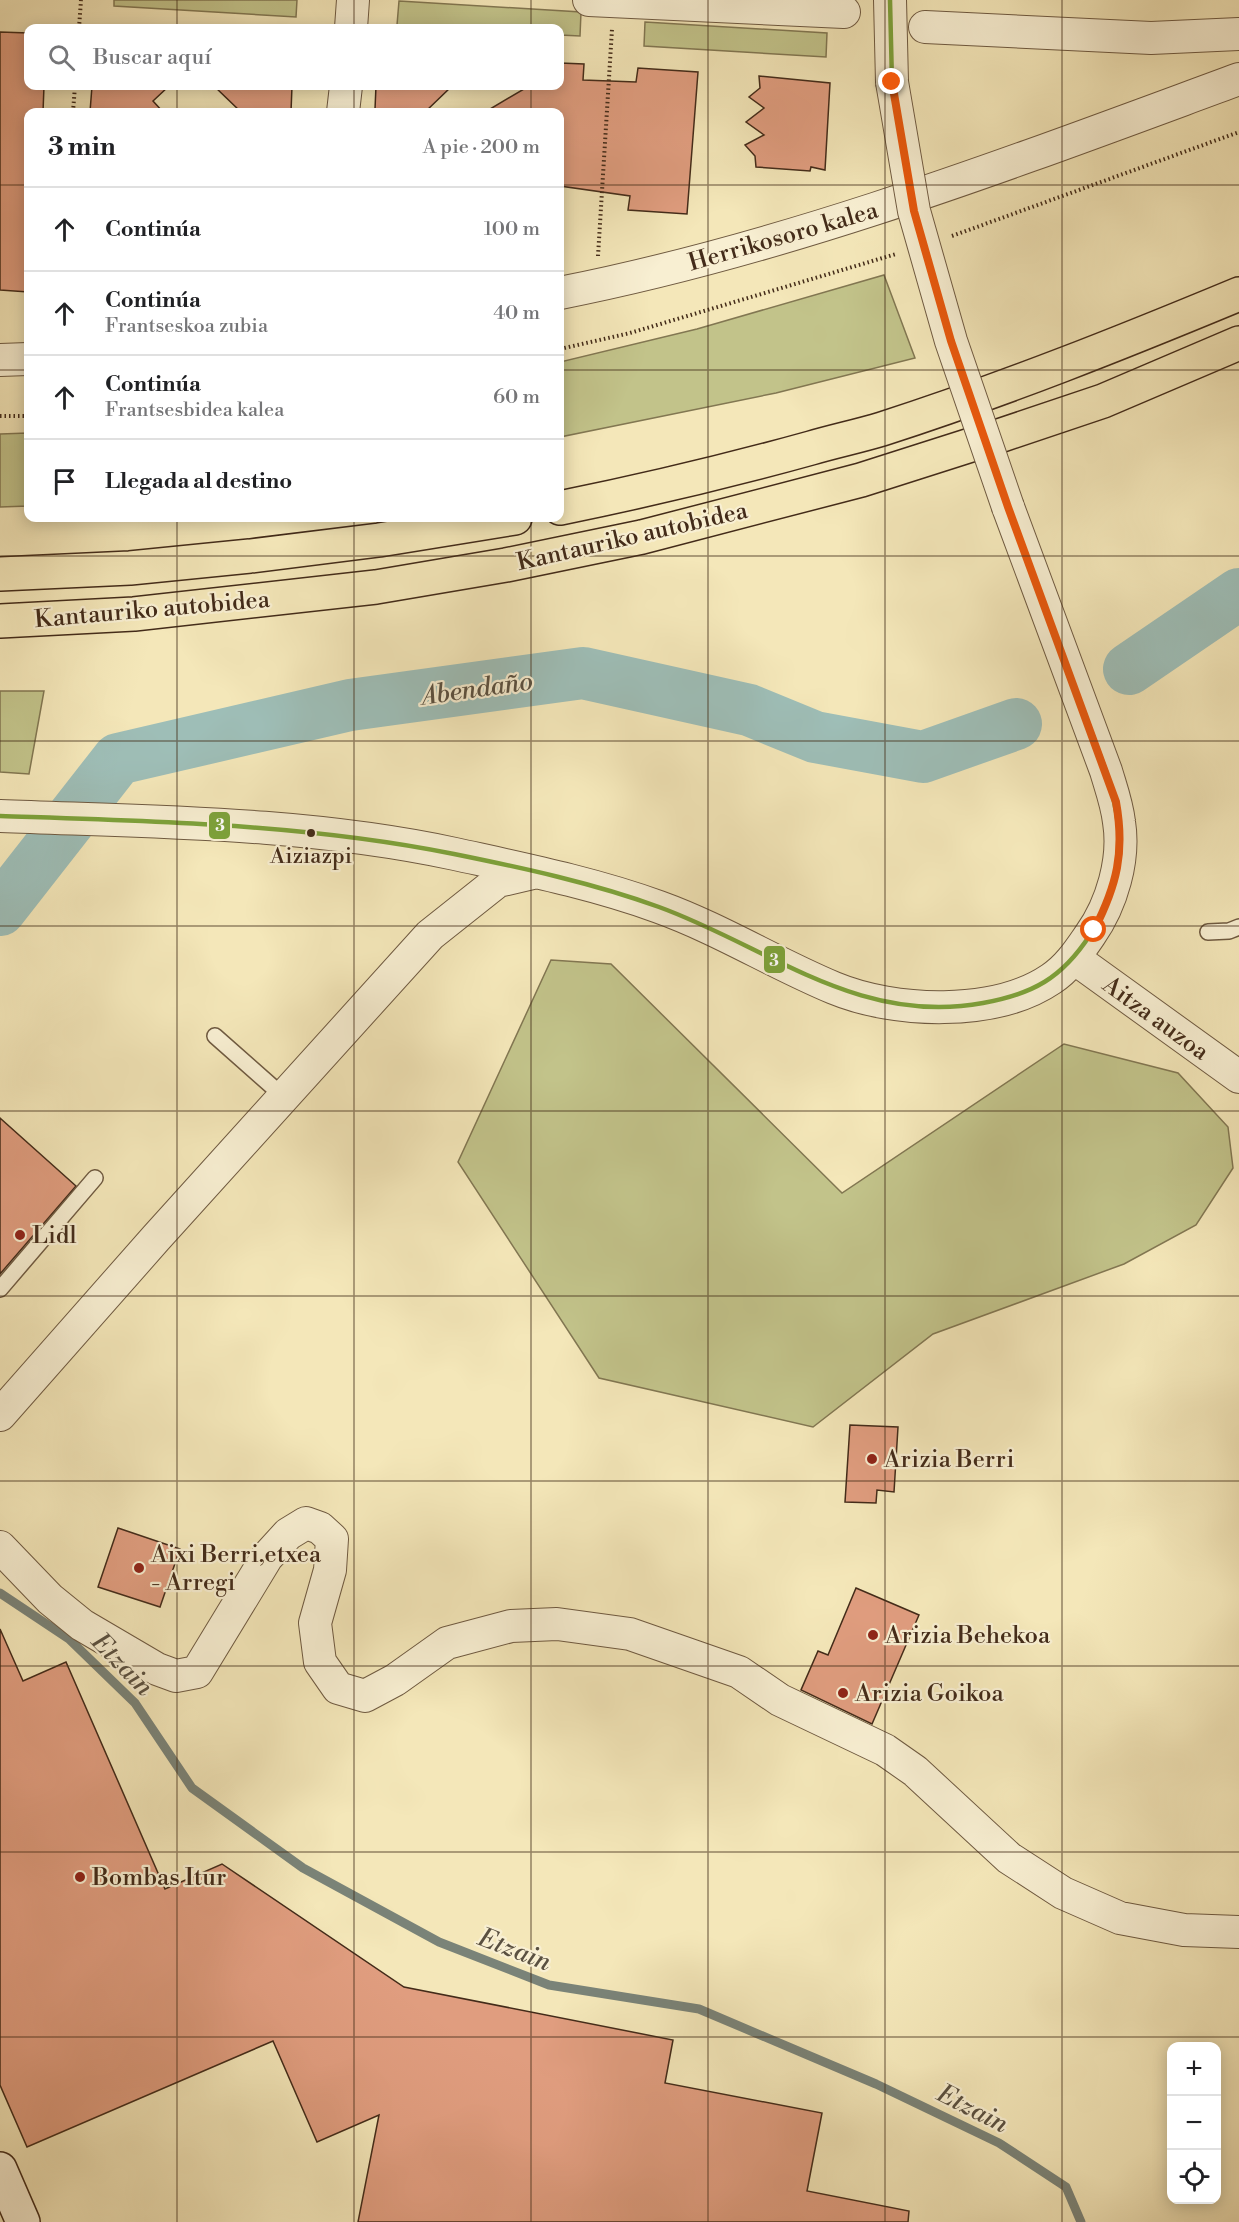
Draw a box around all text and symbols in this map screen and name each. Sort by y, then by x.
search box [24,24,564,90]
icon: search [45,41,78,74]
text: Buscar aquí [93,44,211,71]
route end [878,68,904,94]
text: 3 min [48,131,116,163]
text: A pie · 200 m [423,135,540,160]
street label: Herrikosoro kalea [685,195,882,278]
icon: ahead [48,213,81,246]
text: Continúa [105,216,201,243]
text: 100 m [484,217,540,242]
text: Continúa [105,287,201,314]
icon: ahead [48,297,81,330]
text: 40 m [493,301,540,326]
text: Frantseskoa zubia [105,314,268,339]
text: Continúa [105,371,201,398]
icon: ahead [48,381,81,414]
text: 60 m [493,385,540,410]
text: Frantsesbidea kalea [105,398,284,423]
icon: arrive [48,465,81,498]
text: Llegada al destino [105,468,292,495]
street label: Kantauriko autobidea [514,496,751,578]
street label: Kantauriko autobidea [33,585,272,635]
water label: Abendaño [416,665,535,713]
line badge: 3 [208,811,231,840]
text: 3 [215,816,225,836]
marker: Aiziazpi [305,827,317,839]
place label: Aiziazpi [269,843,352,870]
route start [1080,916,1106,942]
line badge: 3 [763,945,786,974]
text: 3 [769,951,779,971]
street label: Aitza auzoa [1096,970,1215,1068]
place label: Lidl [32,1221,77,1251]
marker: Lidl [13,1228,27,1242]
place label: Arizia Berri [883,1445,1014,1475]
marker: Arizia Berri [865,1452,879,1466]
place label: Aixi Berri,etxea - Arregi [150,1540,322,1598]
marker: Aixi Berri,etxea - Arregi [132,1561,146,1575]
place label: Arizia Behekoa [884,1621,1051,1651]
water label: Etzain [84,1626,160,1703]
marker: Arizia Behekoa [866,1628,880,1642]
place label: Arizia Goikoa [854,1679,1005,1709]
marker: Arizia Goikoa [836,1686,850,1700]
place label: Bombas Itur [91,1863,226,1893]
marker: Bombas Itur [73,1870,87,1884]
water label: Etzain [473,1921,556,1978]
map controls [1167,2042,1221,2204]
button: + [1167,2042,1221,2096]
water label: Etzain [931,2077,1014,2140]
button: − [1167,2096,1221,2150]
button: locate [1167,2150,1221,2204]

